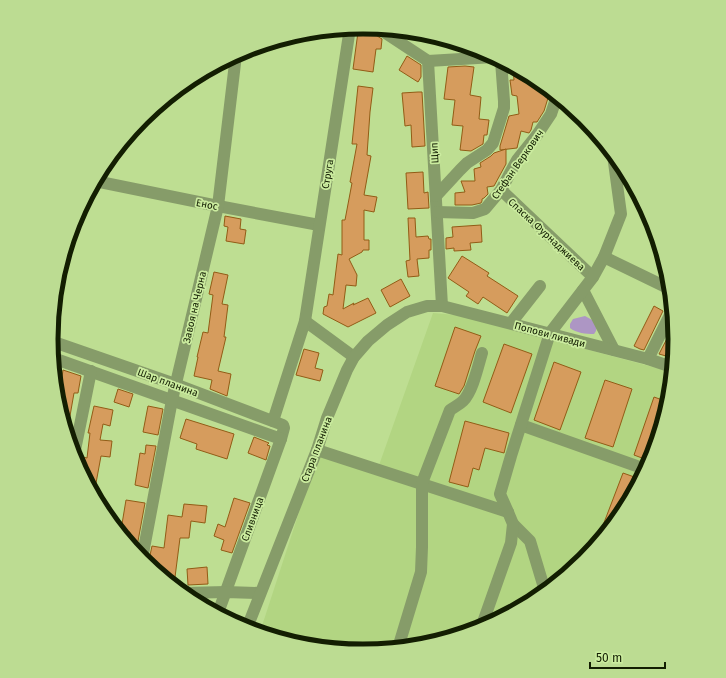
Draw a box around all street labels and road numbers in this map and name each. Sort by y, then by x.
street label: Стефан Веркович [489,127,546,202]
street label: Щип [428,142,442,164]
street label: Струга [320,159,336,190]
street label: Спаска Фурнаджиева [506,196,587,273]
street label: Енос [195,197,219,213]
street label: Завоя на Черна [181,270,209,344]
street label: Попови ливади [513,320,587,350]
street label: Шар планина [136,366,200,399]
street label: Стара планина [299,415,335,484]
street label: Сливница [239,496,266,543]

